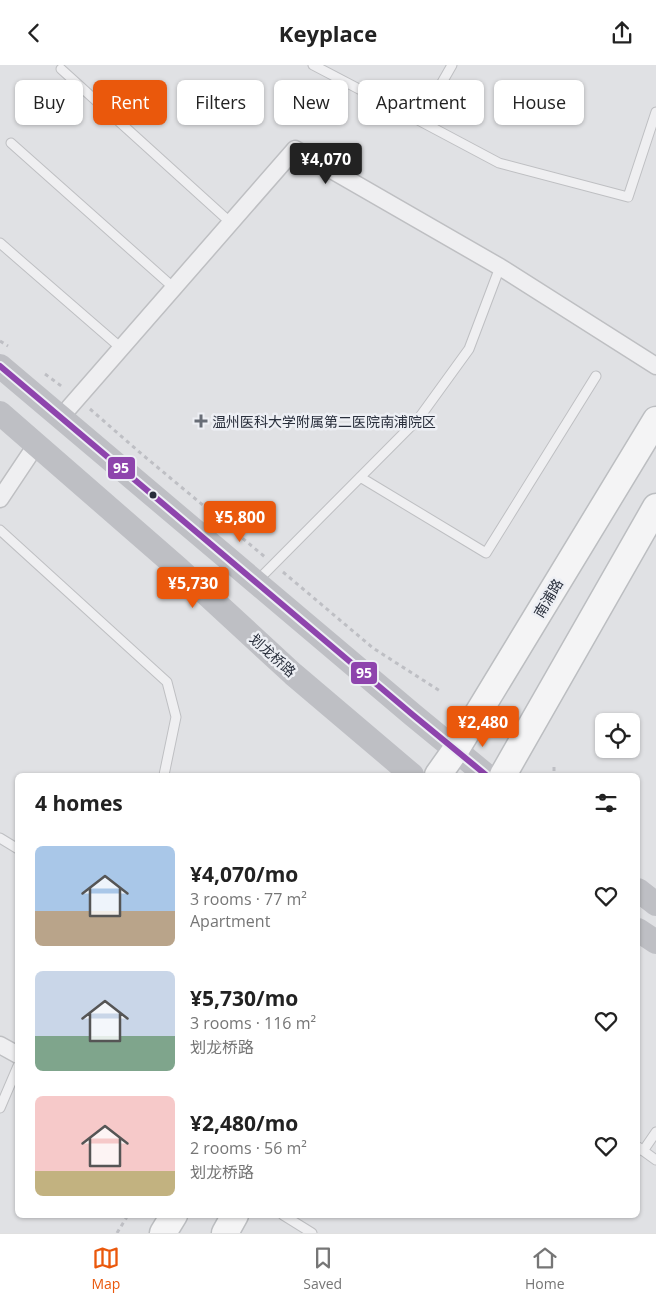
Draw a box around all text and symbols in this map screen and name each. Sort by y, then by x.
text: Keyplace [279,18,377,48]
icon: back [20,19,48,47]
icon: share [608,19,636,47]
chip: Buy [15,80,83,125]
chip: Rent [93,80,167,125]
chip: Filters [177,80,264,125]
chip: New [274,80,348,125]
chip: Apartment [358,80,484,125]
chip: House [494,80,584,125]
pin: ¥4,070 [285,143,367,185]
text: ¥4,070 [301,148,351,170]
place label: 温州医科大学附属第二医院南浦院区 [212,412,436,431]
marker: 温州医科大学附属第二医院南浦院区 [194,414,208,428]
line badge: 95 [107,456,136,480]
text: 95 [113,458,129,477]
unlabelled marker [148,490,158,500]
pin: ¥5,800 [199,501,281,543]
text: ¥5,800 [215,506,265,528]
pin: ¥5,730 [152,567,234,609]
text: ¥5,730 [168,572,218,594]
street label: 南浦路 [529,575,567,621]
street label: 划龙桥路 [246,629,300,681]
line badge: 95 [350,661,378,685]
text: 95 [356,663,372,682]
pin: ¥2,480 [442,705,524,748]
text: ¥2,480 [458,711,508,733]
map controls [595,713,640,758]
button: locate [595,713,640,758]
text: 4 homes [35,789,123,817]
icon: filters [592,789,620,817]
text: ¥4,070/mo [190,860,298,888]
icon: home [75,866,135,926]
icon: heart [592,882,620,910]
text: 3 rooms · 77 m² [190,888,307,910]
text: Apartment [190,910,270,932]
text: ¥5,730/mo [190,984,298,1012]
icon: home [75,991,135,1051]
icon: heart [592,1007,620,1035]
text: 3 rooms · 116 m² [190,1012,316,1034]
text: 划龙桥路 [190,1036,254,1058]
text: ¥2,480/mo [190,1109,298,1137]
icon: home [75,1116,135,1176]
icon: heart [592,1132,620,1160]
text: 2 rooms · 56 m² [190,1137,307,1159]
text: 划龙桥路 [190,1161,254,1183]
tab: Map [91,1244,120,1293]
tab: Saved [303,1244,342,1293]
tab: Home [525,1244,565,1293]

